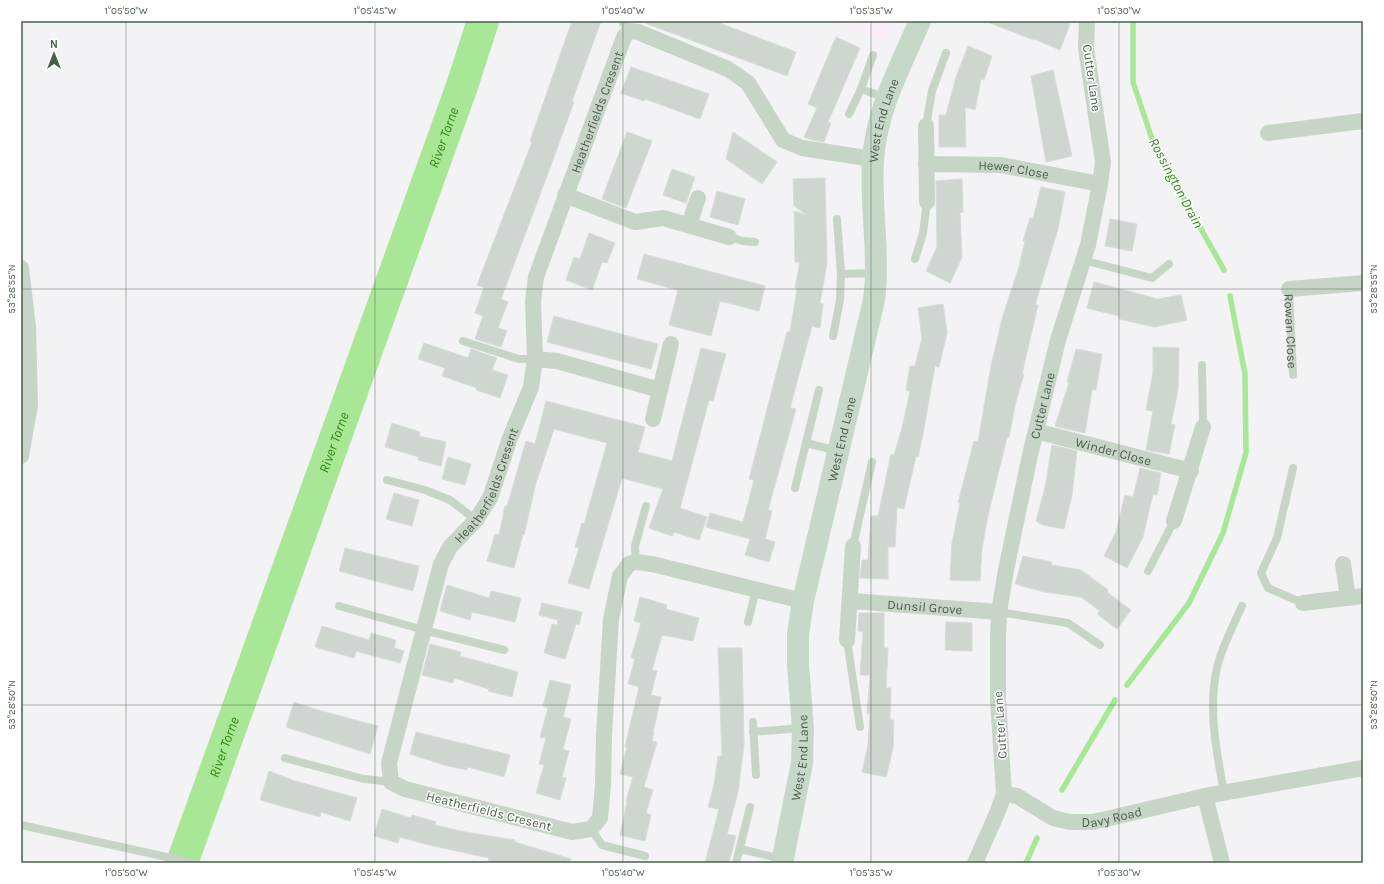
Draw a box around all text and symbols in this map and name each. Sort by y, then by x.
text: 1°05'50"W [104,5,148,17]
text: 1°05'45"W [354,5,396,17]
text: 1°05'40"W [601,5,645,17]
text: 1°05'35"W [849,5,893,17]
text: 1°05'30"W [1097,5,1141,17]
north arrow [34,34,74,74]
text: N [50,38,58,51]
street label: Cutter Lane [1080,43,1104,113]
street label: Heatherfields Cresent [567,49,626,175]
street label: West End Lane [865,76,901,163]
water label: River Torne [425,105,462,170]
water label: Rossington Drain [1145,135,1207,231]
street label: Hewer Close [978,157,1051,182]
text: 53°28'55"N [6,264,18,314]
text: 53°28'55"N [1368,264,1380,314]
street label: Rowan Close [1282,293,1300,369]
street label: Cutter Lane [1027,371,1057,440]
street label: West End Lane [824,395,859,483]
water label: River Torne [315,409,352,475]
street label: Heatherfields Cresent [451,425,521,546]
street label: Winder Close [1074,434,1153,468]
street label: Dunsil Grove [887,596,963,617]
text: 53°28'50"N [6,680,18,730]
text: 53°28'50"N [1368,680,1380,730]
street label: Cutter Lane [990,690,1010,759]
water label: River Torne [205,714,243,780]
street label: West End Lane [787,714,811,802]
street label: Heatherfields Cresent [425,788,553,834]
street label: Davy Road [1081,803,1143,830]
text: 1°05'50"W [104,867,148,879]
text: 1°05'45"W [354,867,396,879]
text: 1°05'40"W [601,867,645,879]
text: 1°05'35"W [849,867,893,879]
text: 1°05'30"W [1097,867,1141,879]

